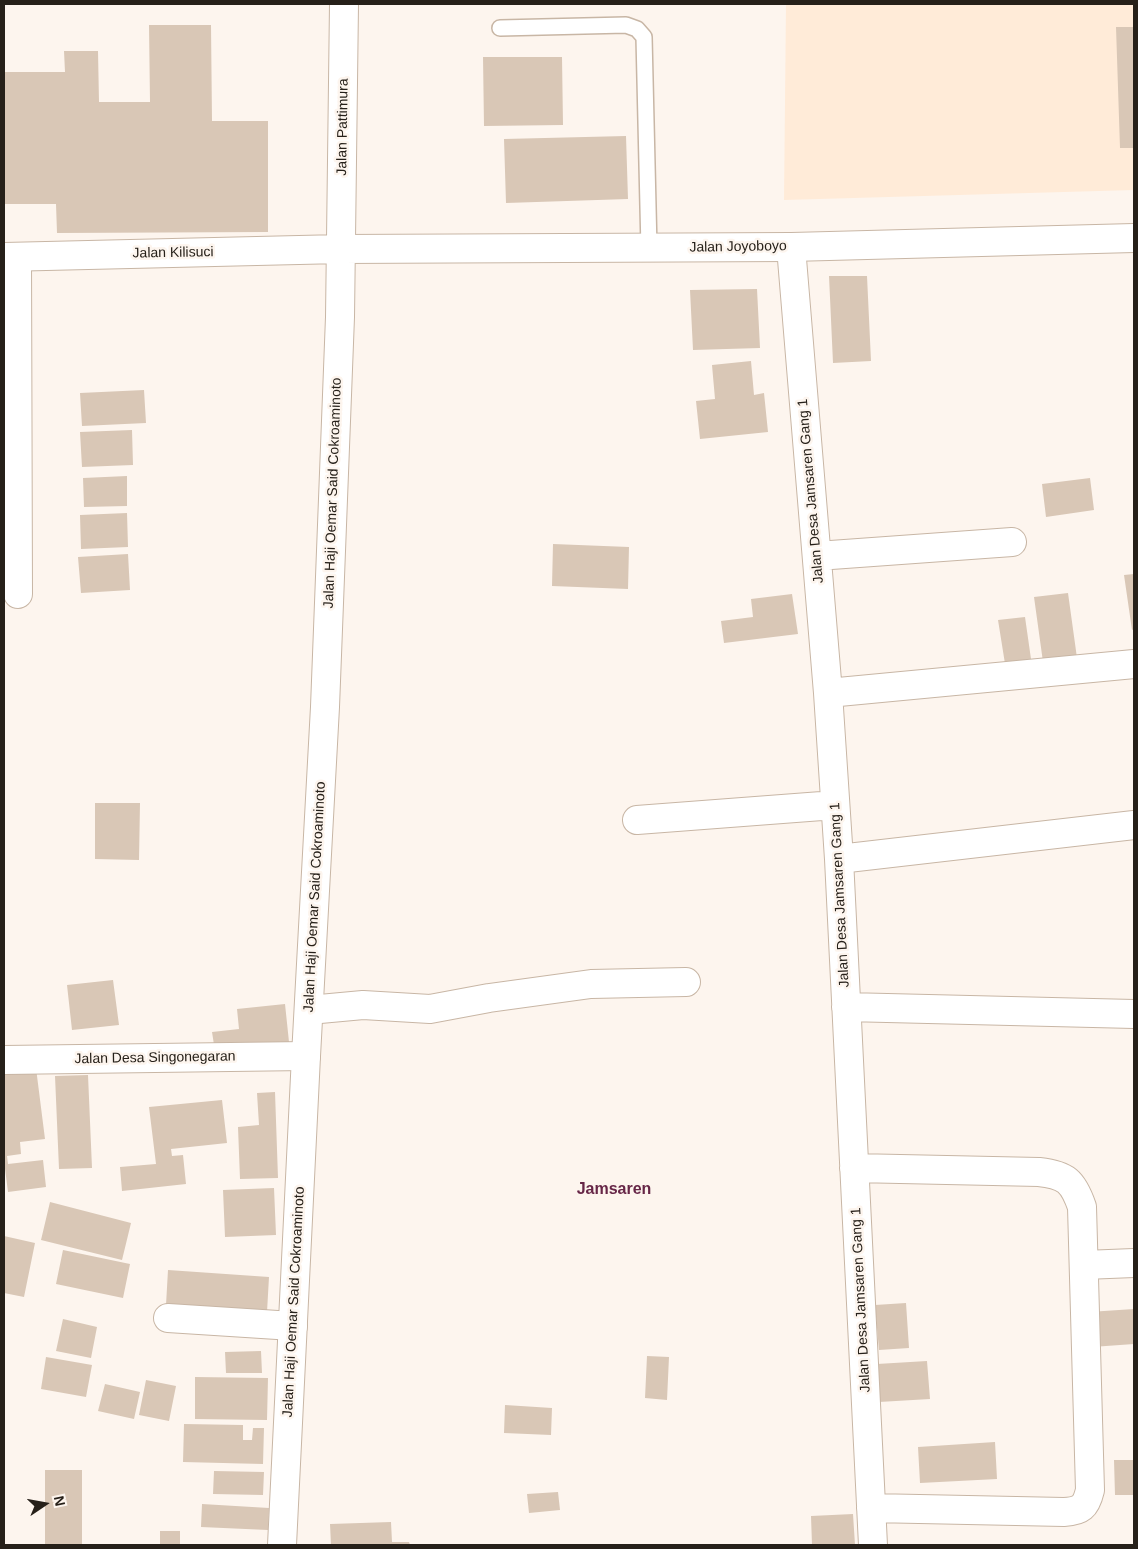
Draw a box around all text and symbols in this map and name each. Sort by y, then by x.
street label: Jalan Pattimura [334,78,352,176]
street label: Jalan Joyoboyo [689,238,787,256]
street label: Jalan Kilisuci [132,244,214,262]
street label: Jalan Haji Oemar Said Cokroaminoto [321,377,345,609]
street label: Jalan Desa Jamsaren Gang 1 [795,398,827,584]
street label: Jalan Haji Oemar Said Cokroaminoto [301,781,329,1013]
street label: Jalan Desa Jamsaren Gang 1 [827,802,853,988]
street label: Jalan Desa Singonegaran [74,1048,236,1068]
district label: Jamsaren [577,1180,651,1200]
street label: Jalan Haji Oemar Said Cokroaminoto [280,1186,308,1418]
street label: Jalan Desa Jamsaren Gang 1 [848,1207,874,1393]
north arrow [20,1479,70,1529]
text: N [51,1494,69,1507]

